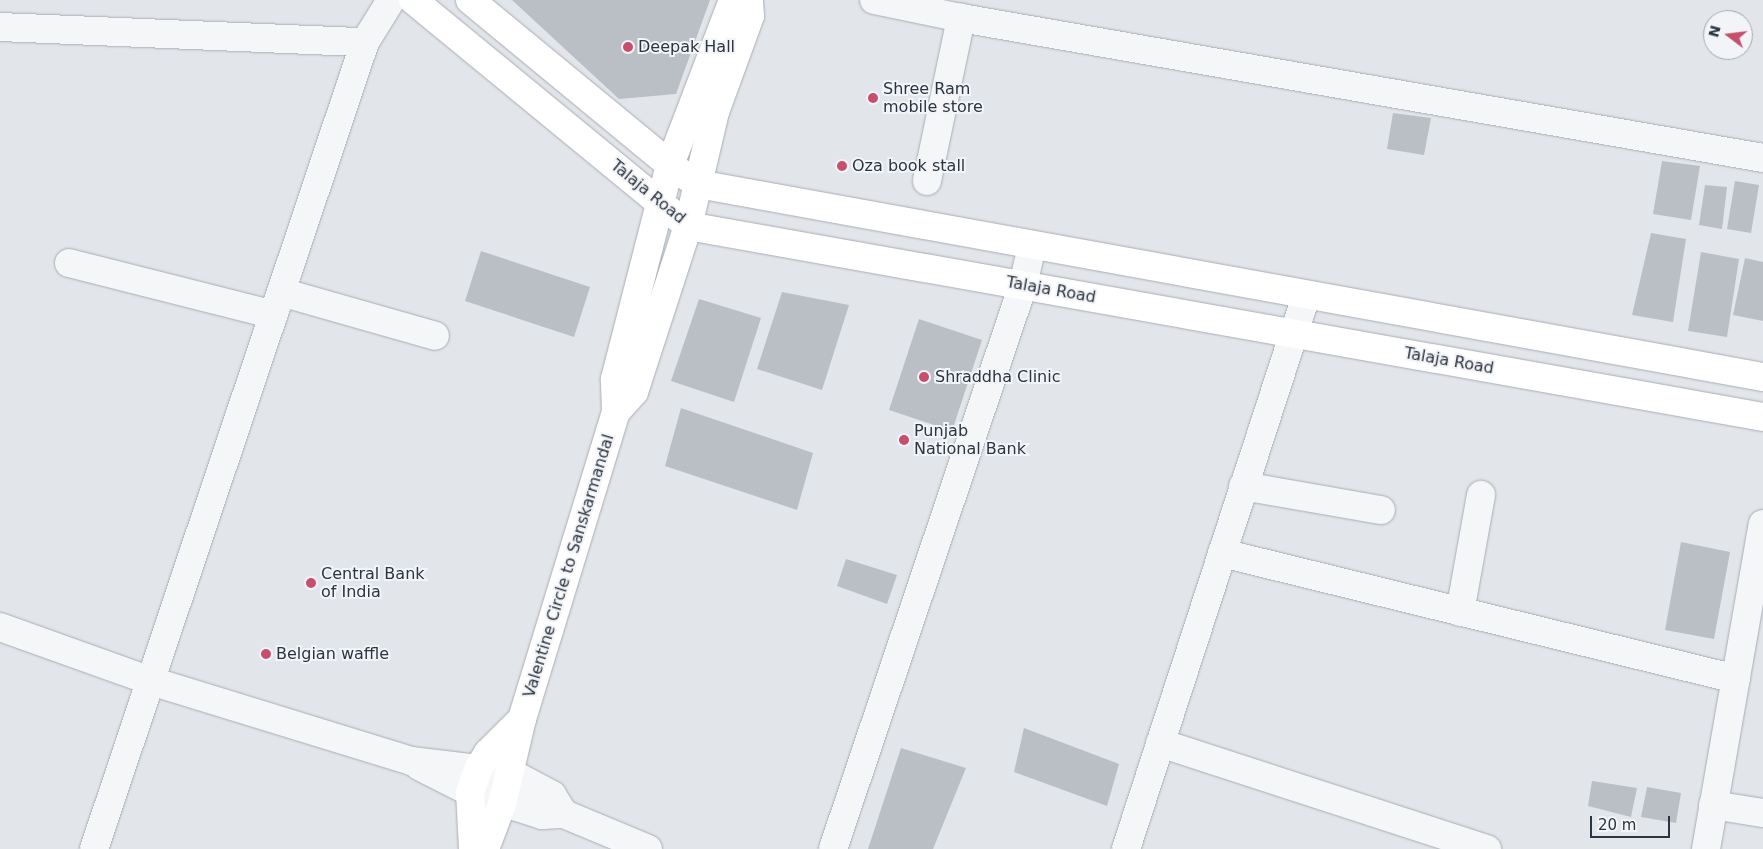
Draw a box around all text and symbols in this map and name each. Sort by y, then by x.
north arrow [1703,10,1753,60]
text: N [1705,24,1724,39]
place label: Deepak Hall [638,37,735,57]
marker: Deepak Hall [622,41,634,53]
place label: Shree Ram mobile store [883,79,983,117]
marker: Shree Ram mobile store [867,92,879,104]
street label: Talaja Road [607,156,689,228]
place label: Oza book stall [852,156,965,176]
marker: Oza book stall [836,160,848,172]
street label: Talaja Road [1005,273,1097,307]
street label: Talaja Road [1403,344,1495,378]
place label: Shraddha Clinic [935,367,1060,387]
marker: Shraddha Clinic [917,370,931,384]
place label: Punjab National Bank [914,421,1026,459]
street label: Valentine Circle to Sanskarmandal [520,432,618,700]
marker: Punjab National Bank [898,434,910,446]
place label: Central Bank of India [321,564,425,602]
marker: Central Bank of India [305,577,317,589]
place label: Belgian waffle [276,644,389,664]
marker: Belgian waffle [260,648,272,660]
scale bar [1593,806,1673,838]
text: 20 m [1598,816,1636,834]

